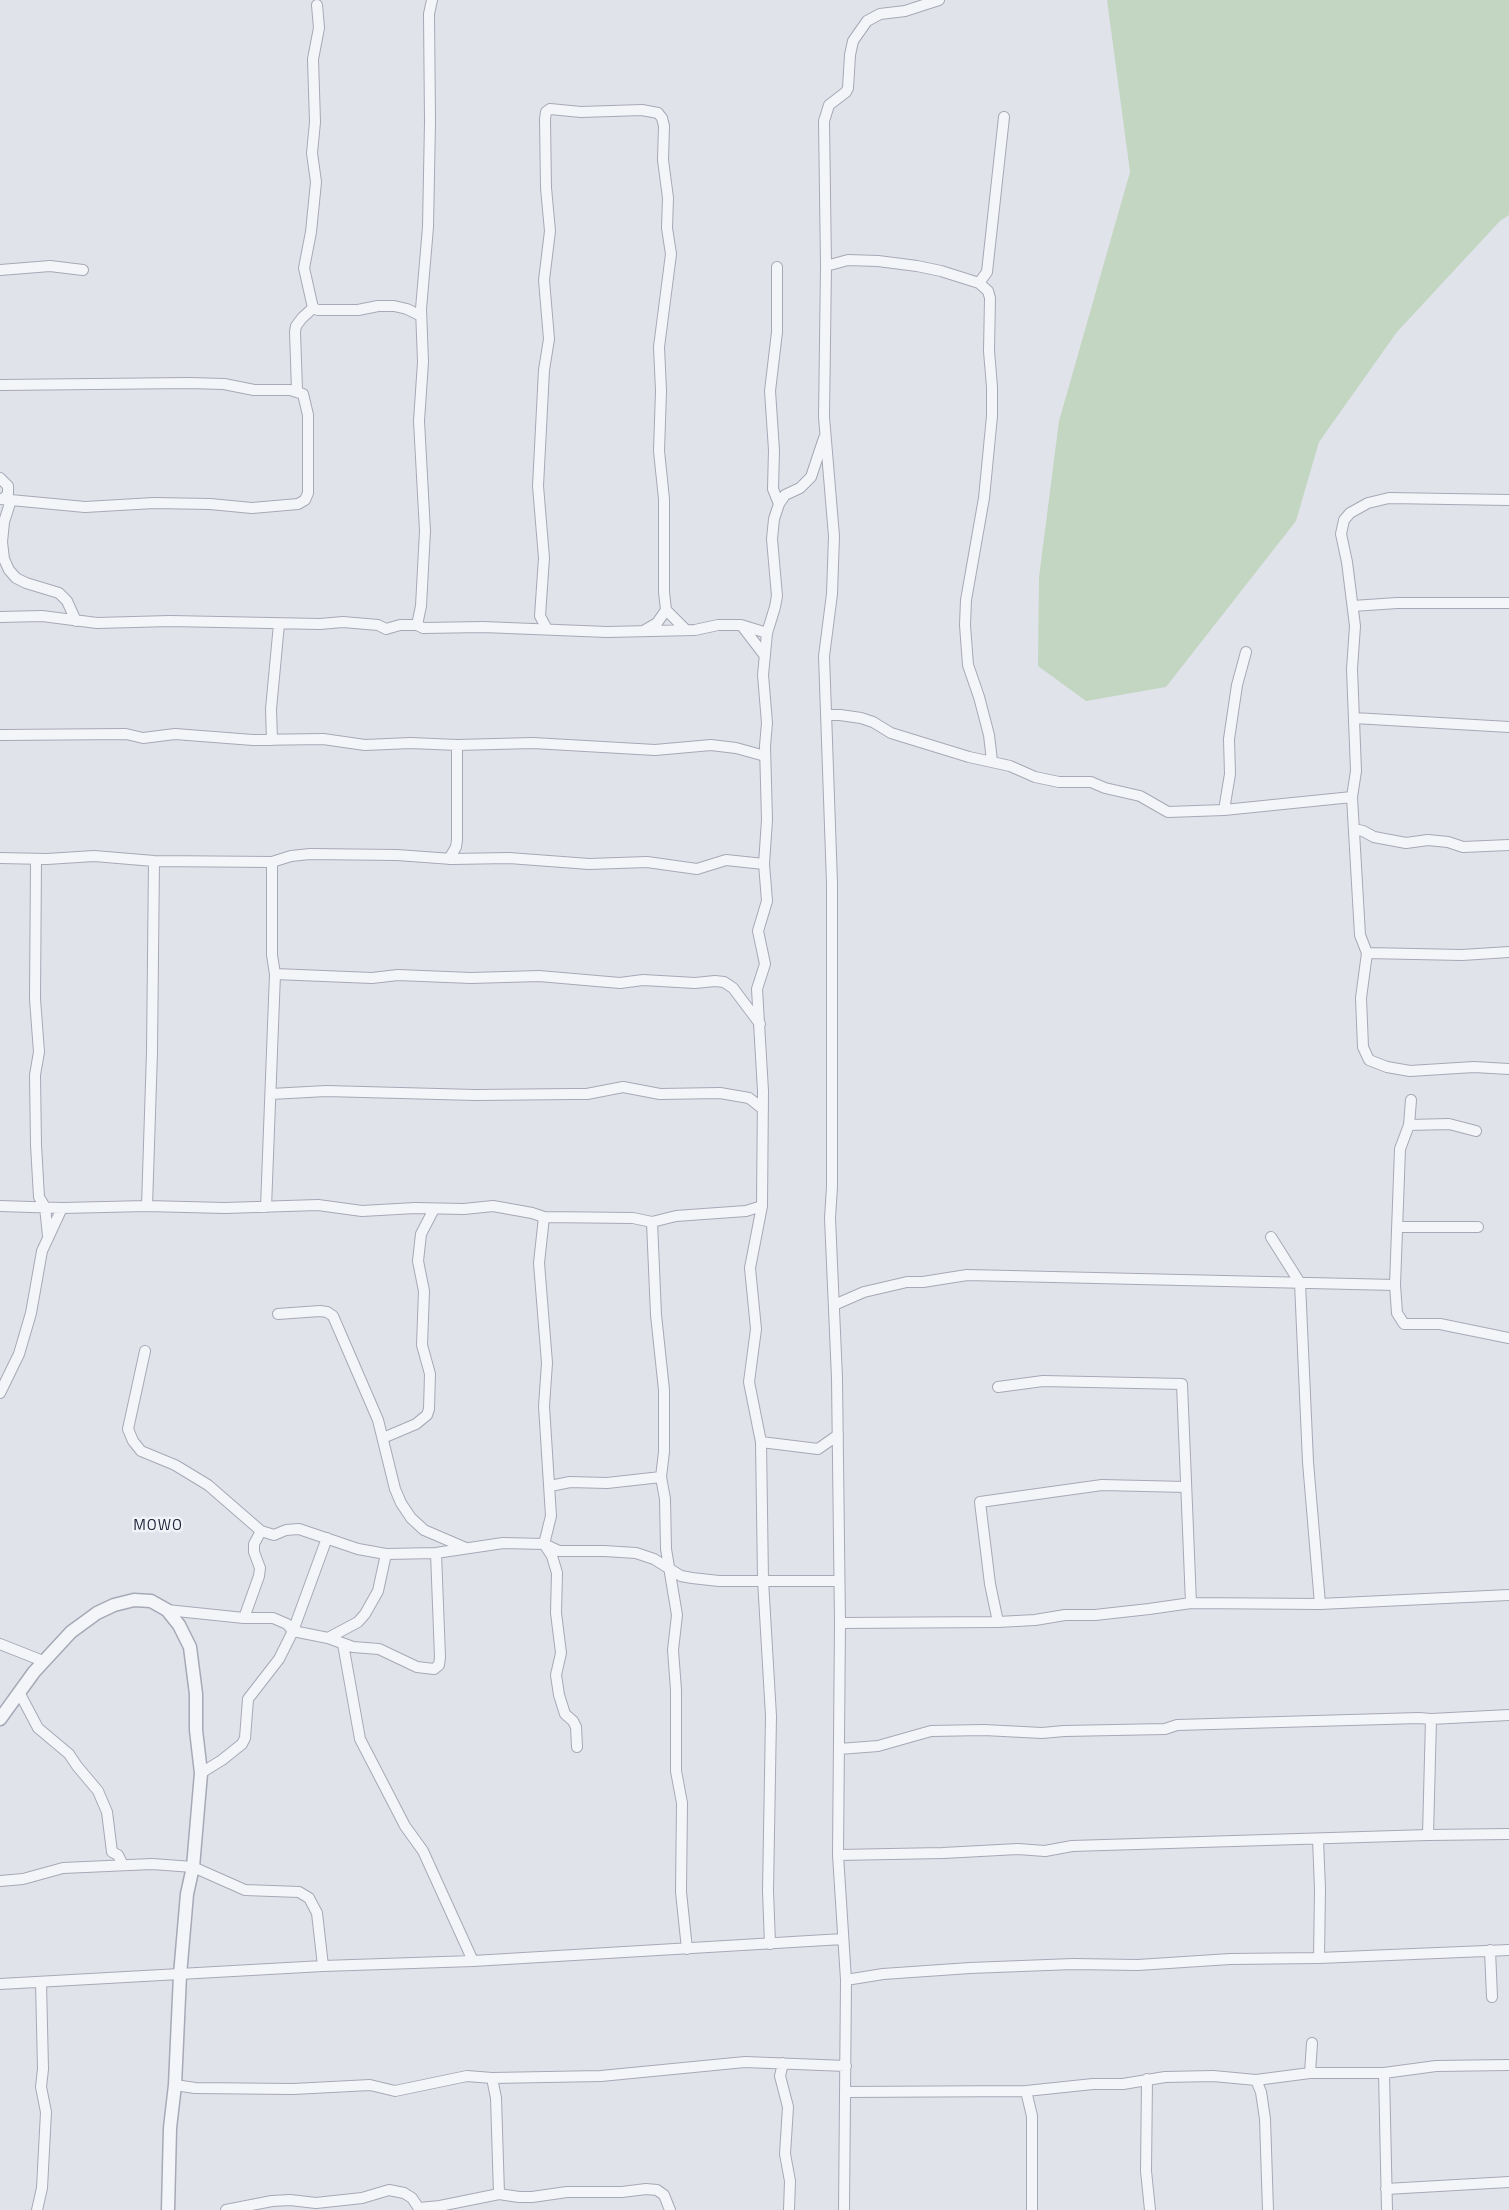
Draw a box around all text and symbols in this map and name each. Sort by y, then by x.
district label: MOWO [133,1517,183,1535]

